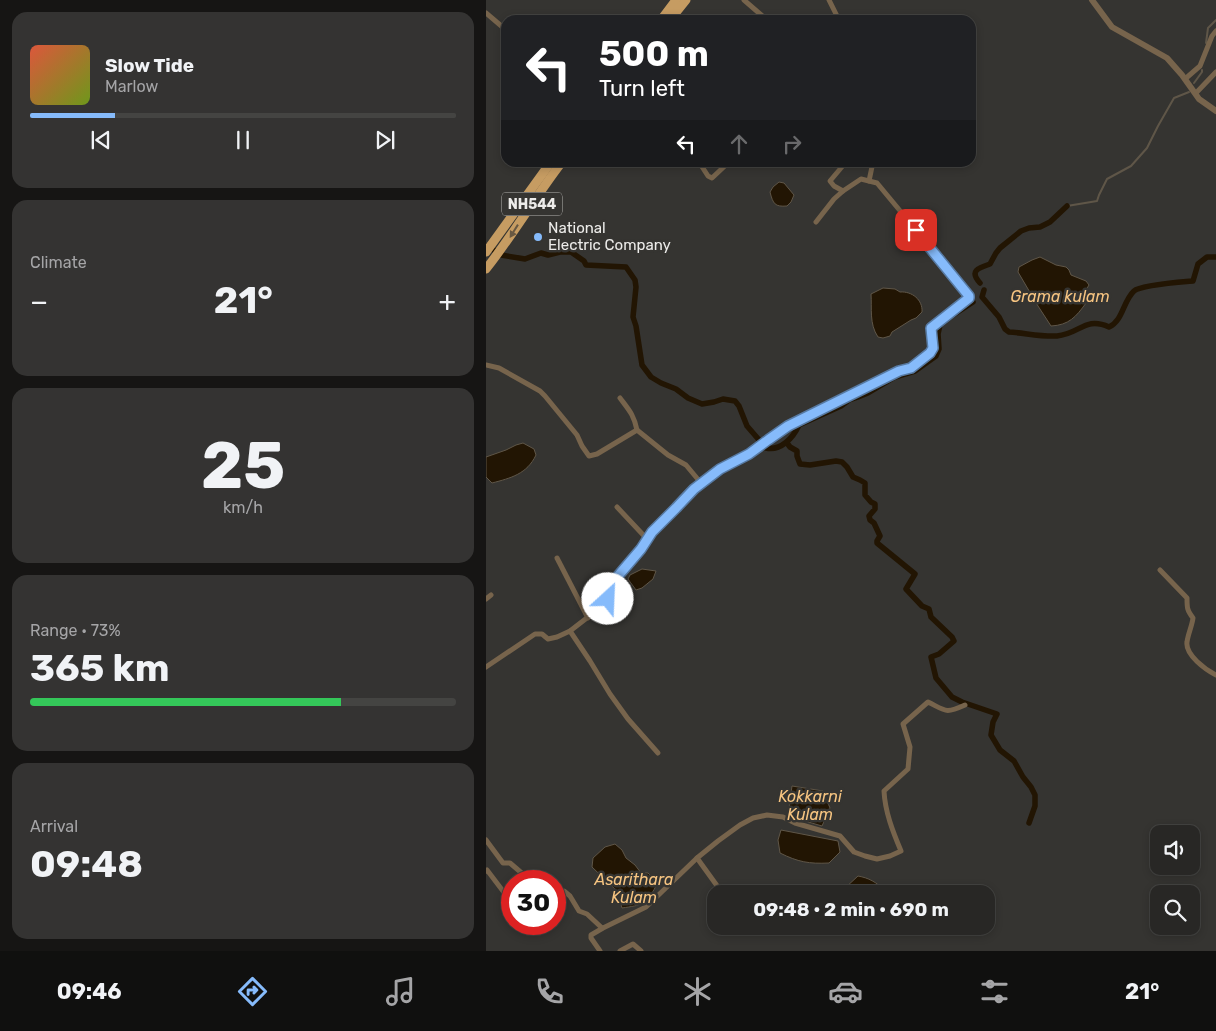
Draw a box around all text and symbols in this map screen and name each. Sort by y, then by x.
text: 500 m [599,33,709,75]
icon: left [516,35,581,100]
text: Slow Tide [105,54,194,77]
text: Turn left [599,75,685,102]
text: Marlow [105,77,158,96]
icon: previous [87,126,115,154]
icon: pause [229,126,257,154]
icon: next [371,126,399,154]
icon: left [672,130,700,158]
icon: ahead [725,130,753,158]
icon: right [778,130,806,158]
road number: NH544 [502,192,562,215]
pin [895,209,937,251]
icon: arrive [902,216,930,244]
place label: National Electric Company [548,219,671,254]
one-way arrow [509,224,518,238]
marker: National Electric Company [532,231,544,243]
text: Climate [30,253,87,272]
text: 21° [214,277,273,323]
text: − [30,285,48,318]
text: + [439,285,456,318]
water label: Grama kulam [1010,287,1110,306]
text: 25 [201,427,285,504]
text: km/h [223,498,263,517]
position arrow [581,572,633,624]
text: Range · 73% [30,621,121,640]
text: 365 km [30,645,169,691]
water label: Kokkarni Kulam [778,787,843,824]
text: Arrival [30,817,78,836]
map controls [1150,825,1200,935]
button: sound [1150,825,1200,875]
text: 09:48 [30,841,143,887]
speed limit sign: 30 [501,870,566,935]
water label: Asarithara Kulam [594,870,673,907]
button: search [1150,885,1200,935]
text: 09:48 · 2 min · 690 m [753,898,949,921]
icon: directions [235,974,270,1009]
icon: music [383,974,418,1009]
icon: phone [532,974,567,1009]
icon: climate [680,974,715,1009]
icon: car [828,974,863,1009]
icon: filters [977,974,1012,1009]
text: 09:46 [57,978,122,1005]
text: 21° [1125,978,1159,1005]

